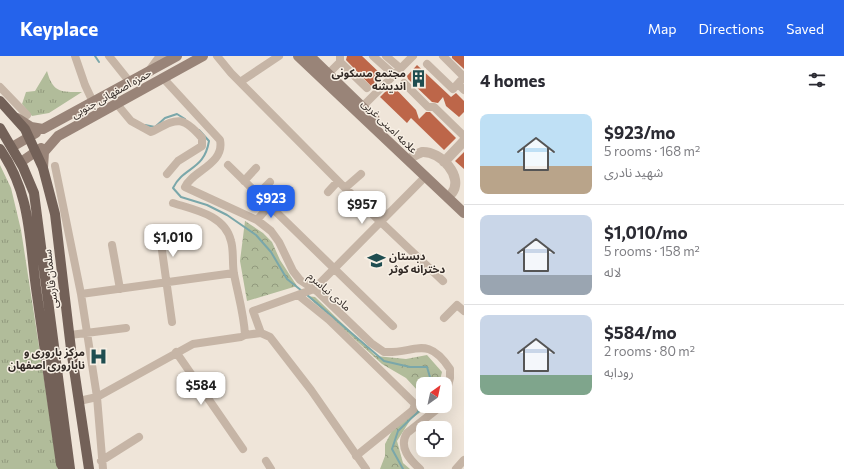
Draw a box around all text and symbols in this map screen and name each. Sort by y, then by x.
text: Keyplace [20,17,98,40]
text: Map [648,20,677,37]
text: Directions [699,20,764,37]
text: Saved [786,20,824,37]
street label: حمزه اصفهانی جنوبی [69,65,154,121]
place label: مجتمع مسکونی اندیشه [331,66,406,93]
building icon: مجتمع مسکونی اندیشه [409,68,429,88]
icon: filters [806,69,828,91]
text: 4 homes [480,70,545,91]
street label: علامه امینی غربی [359,96,421,157]
text: $923/mo [604,122,676,143]
icon: home [512,130,560,178]
text: 5 rooms · 168 m² [604,143,700,159]
text: شهید نادری [604,164,663,180]
pin: $923 [247,185,295,219]
text: $923 [256,190,286,206]
pin: $957 [338,191,386,225]
text: $957 [347,196,377,212]
text: $1,010/mo [604,222,688,243]
pin: $1,010 [140,224,206,258]
text: $1,010 [153,229,193,245]
icon: home [512,231,560,279]
text: 5 rooms · 158 m² [604,243,700,259]
street label: سلمان فارسی [40,248,61,309]
place label: دبستان دخترانه کوثر [388,249,445,276]
school or university icon: دبستان دخترانه کوثر [366,251,386,271]
text: لاله [604,264,621,280]
street label: مادی نیاسرم [304,269,354,315]
text: $584/mo [604,322,677,343]
icon: home [512,331,560,379]
text: 2 rooms · 80 m² [604,343,695,359]
place label: مرکز باروری و ناباروری اصفهان [8,345,85,372]
hospital icon: مرکز باروری و ناباروری اصفهان [88,347,108,367]
text: رودابه [604,364,634,380]
pin: $584 [177,372,225,406]
text: $584 [185,377,217,393]
north arrow [416,377,452,413]
map controls [416,377,452,457]
button: locate [416,421,452,457]

